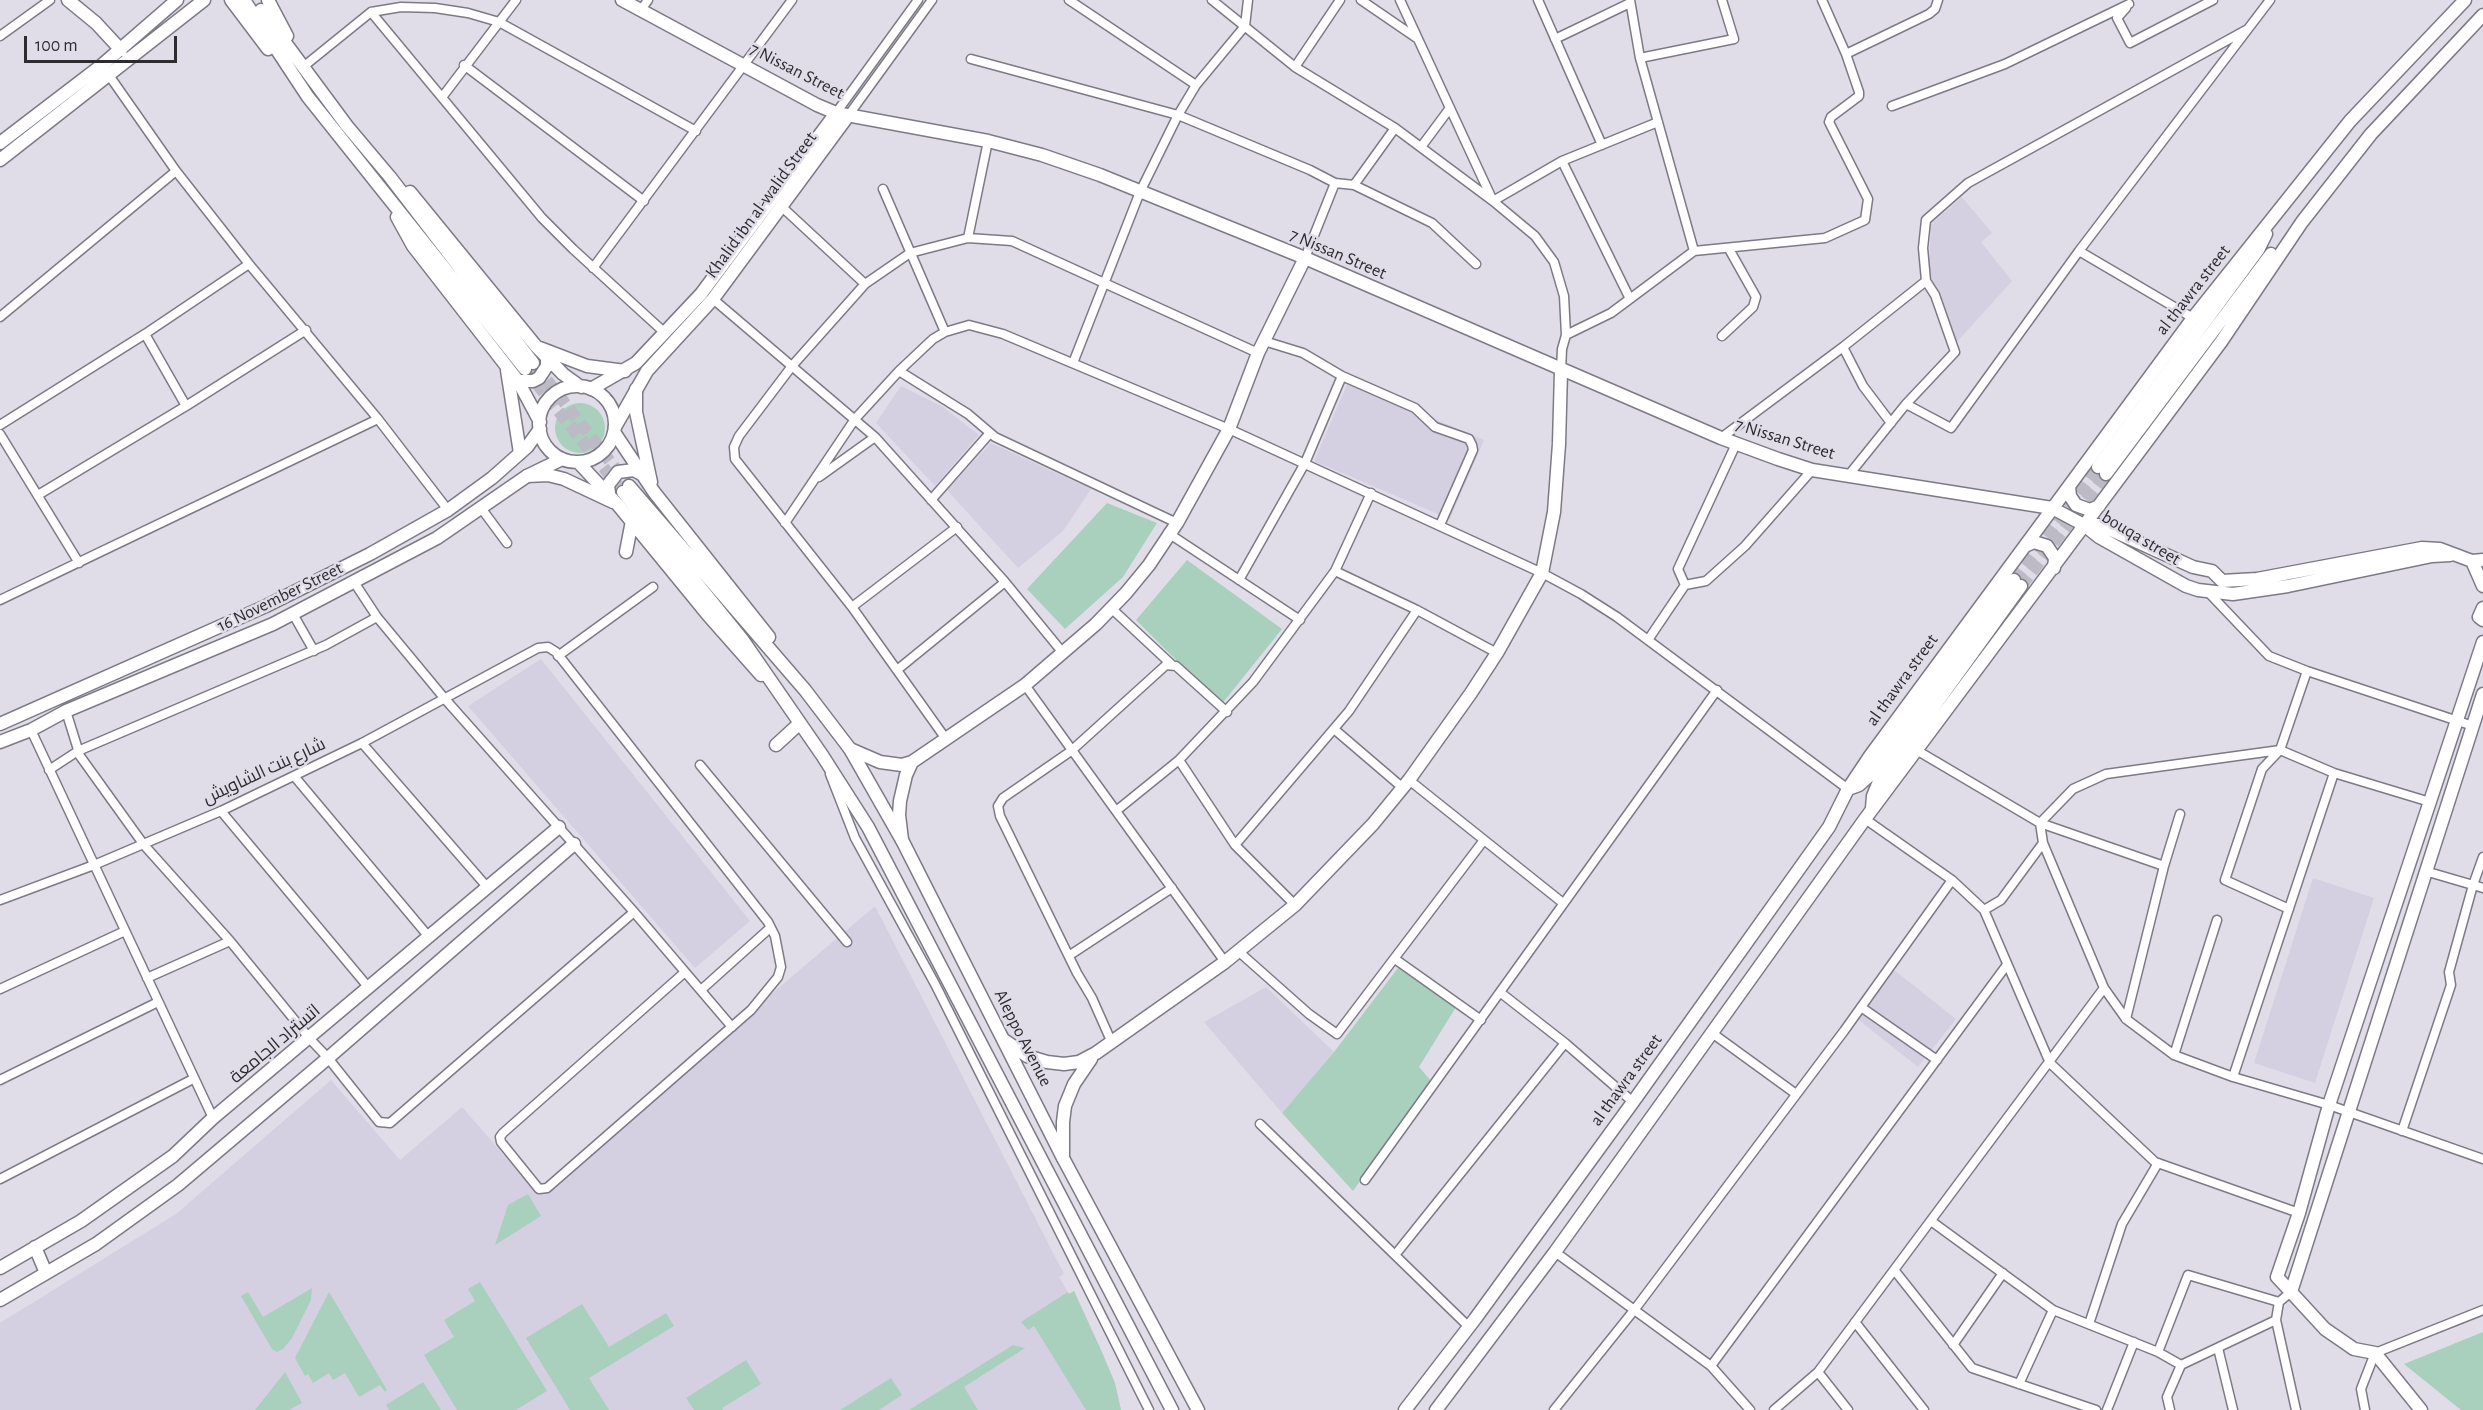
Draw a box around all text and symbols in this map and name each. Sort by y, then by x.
scale bar [27,24,180,62]
text: 100 m [35,37,78,55]
street label: 7 Nissan Street [746,38,848,104]
street label: Khalid ibn al-walid Street [701,128,821,282]
street label: 7 Nissan Street [1286,224,1390,284]
street label: al thawra street [2151,241,2235,339]
street label: 7 Nissan Street [1732,414,1838,464]
street label: bouqa street [2098,506,2184,570]
street label: 16 November Street [214,557,346,637]
street label: al thawra street [1861,630,1943,730]
street label: شارع بنت الشاويش [199,733,329,809]
street label: Aleppo Avenue [989,986,1057,1090]
street label: اتستراد الجامعة [225,1000,325,1088]
street label: al thawra street [1585,1030,1667,1130]

